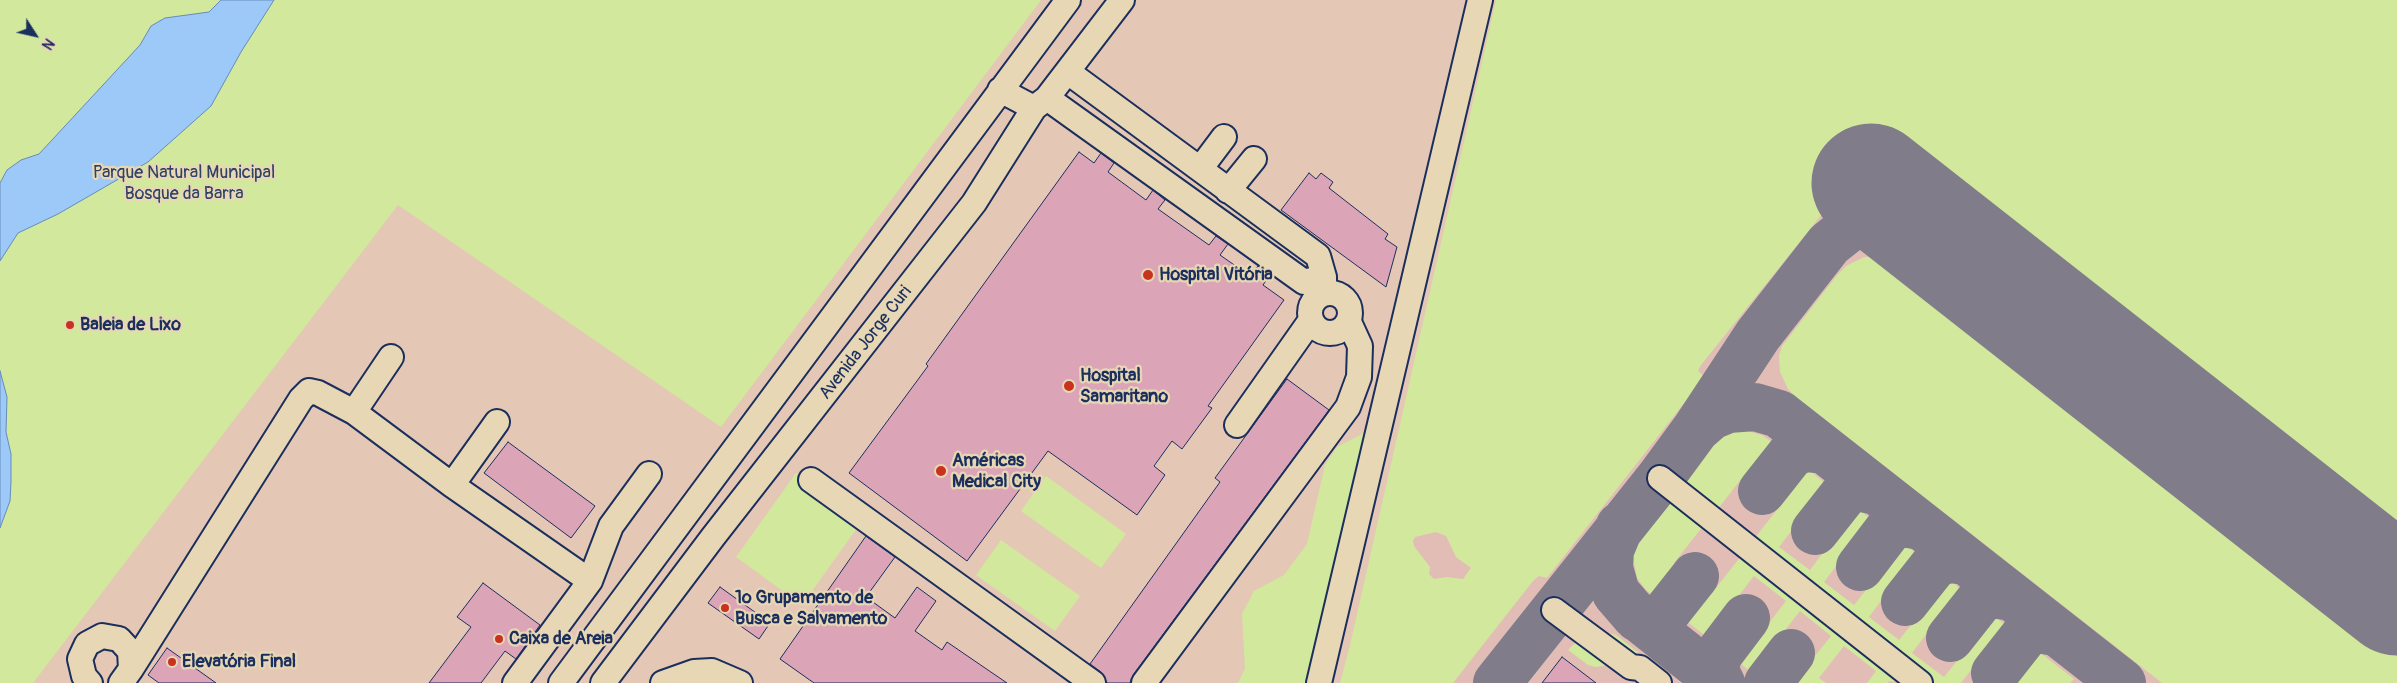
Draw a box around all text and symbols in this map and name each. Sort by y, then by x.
north arrow [10,10,60,60]
text: N [38,35,57,53]
park label: Parque Natural Municipal Bosque da Barra [93,162,275,204]
place label: Hospital Vitória [1159,264,1273,286]
marker: Hospital Vitória [1141,268,1155,282]
street label: Avenida Jorge Curi [815,282,917,404]
place label: Baleia de Lixo [80,314,181,336]
marker: Baleia de Lixo [64,319,76,331]
place label: Hospital Samaritano [1080,365,1168,408]
marker: Hospital Samaritano [1062,379,1076,393]
place label: Américas Medical City [952,450,1041,492]
marker: Américas Medical City [934,464,948,478]
place label: 1º Grupamento de Busca e Salvamento [735,587,888,630]
marker: 1º Grupamento de Busca e Salvamento [719,602,731,614]
place label: Caixa de Areia [509,628,613,650]
marker: Caixa de Areia [493,633,505,645]
place label: Elevatória Final [182,651,296,673]
marker: Elevatória Final [166,656,178,668]

